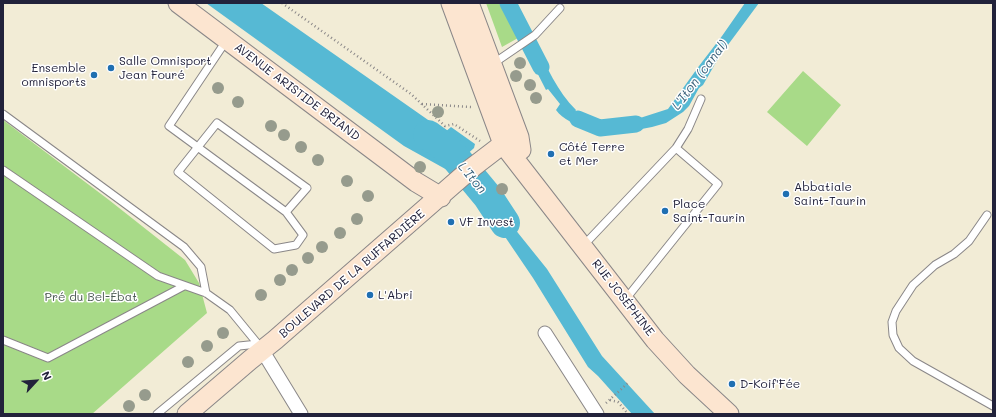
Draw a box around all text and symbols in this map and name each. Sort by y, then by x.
water label: L'Iton (canal) [669,37,731,113]
street label: AVENUE ARISTIDE BRIAND [231,40,363,144]
place label: Salle Omnisport Jean Fouré [119,54,212,82]
place label: Ensemble omnisports [22,61,86,89]
marker: Salle Omnisport Jean Fouré [106,63,116,73]
marker: Ensemble omnisports [89,70,99,80]
place label: Côté Terre et Mer [559,140,625,168]
marker: Côté Terre et Mer [546,149,556,159]
water label: L'Iton [454,159,490,197]
place label: Abbatiale Saint-Taurin [794,180,866,208]
marker: Abbatiale Saint-Taurin [781,189,791,199]
place label: Place Saint-Taurin [673,197,745,225]
marker: Place Saint-Taurin [660,206,670,216]
street label: BOULEVARD DE LA BUFFARDIÈRE [276,207,428,341]
place label: VF Invest [459,215,514,229]
marker: VF Invest [446,217,456,227]
street label: RUE JOSÉPHINE [589,257,657,339]
place label: L'Abri [378,288,413,302]
park label: Pré du Bel-Ébat [45,290,137,304]
marker: L'Abri [365,290,375,300]
north arrow [16,361,56,401]
text: N [39,368,56,383]
place label: D-Koif'Fée [740,377,800,391]
marker: D-Koif'Fée [727,379,737,389]

